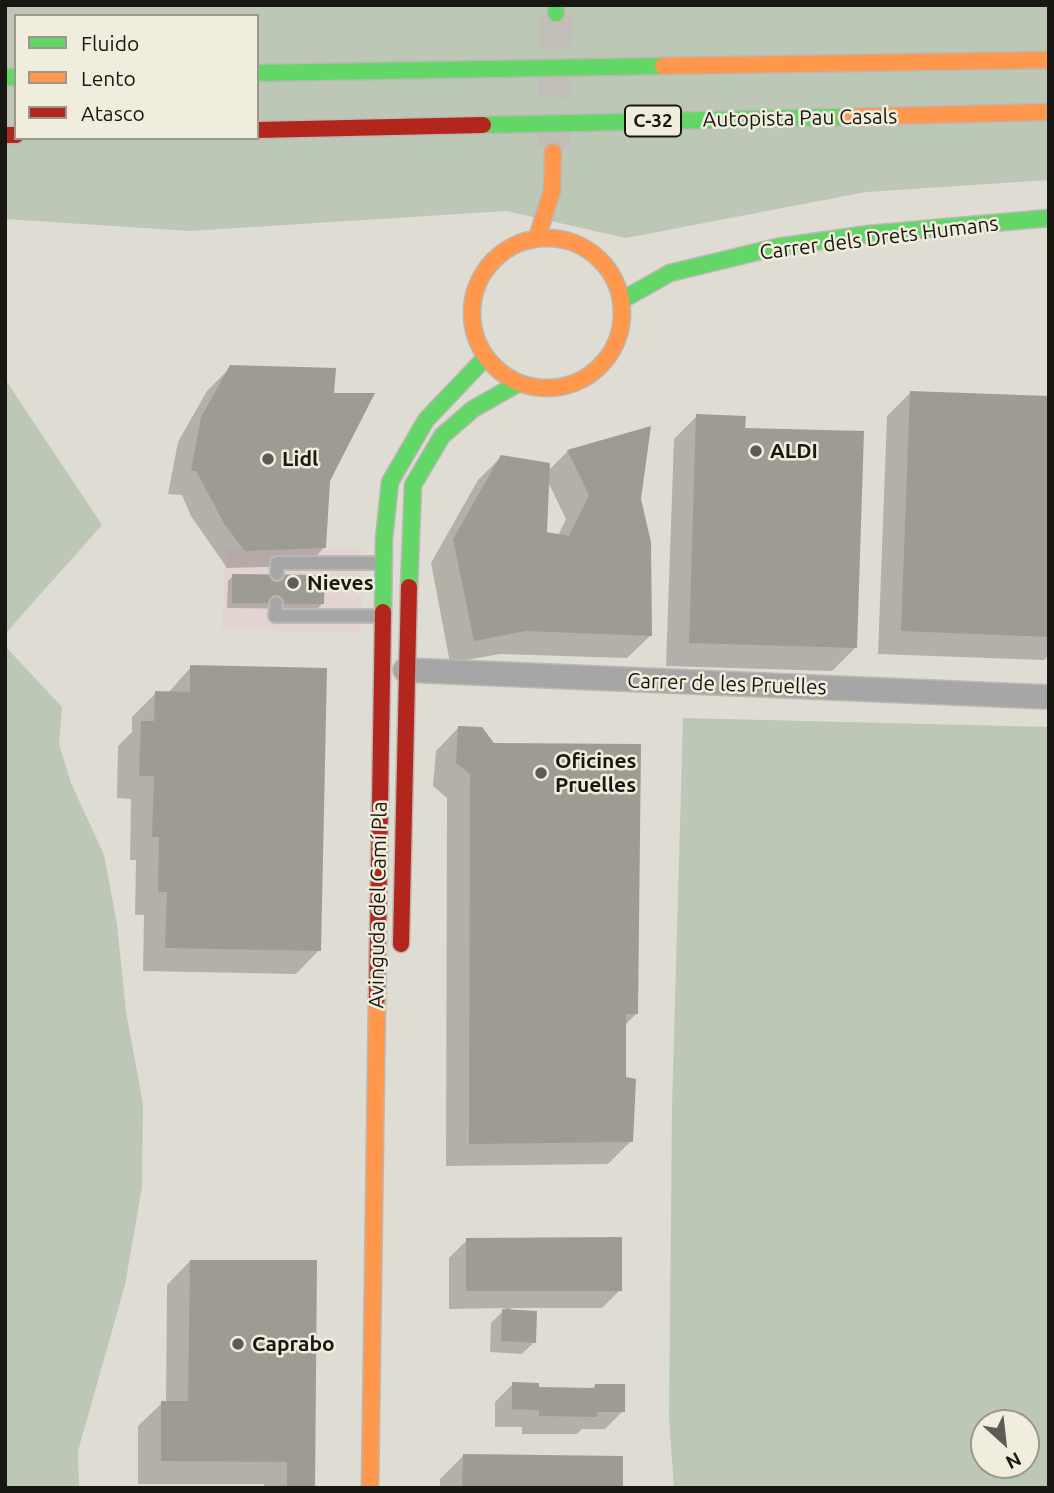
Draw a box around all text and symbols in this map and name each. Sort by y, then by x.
legend [14,14,259,140]
text: Fluido [81,31,139,55]
text: Lento [81,66,136,90]
text: Atasco [81,101,145,125]
street label: Autopista Pau Casals [702,104,898,132]
road number: C-32 [625,105,681,136]
street label: Carrer dels Drets Humans [758,211,1000,265]
place label: ALDI [770,438,818,464]
marker: ALDI [748,443,764,459]
place label: Lidl [282,446,318,472]
marker: Lidl [260,451,276,467]
place label: Nieves [307,570,374,596]
marker: Nieves [285,575,301,591]
street label: Carrer de les Pruelles [627,668,827,700]
place label: Oficines Pruelles [555,748,636,798]
marker: Oficines Pruelles [533,765,549,781]
street label: Avinguda del Camí Pla [364,801,392,1009]
place label: Caprabo [252,1331,335,1357]
marker: Caprabo [230,1336,246,1352]
north arrow [970,1409,1040,1479]
text: N [1002,1448,1025,1474]

